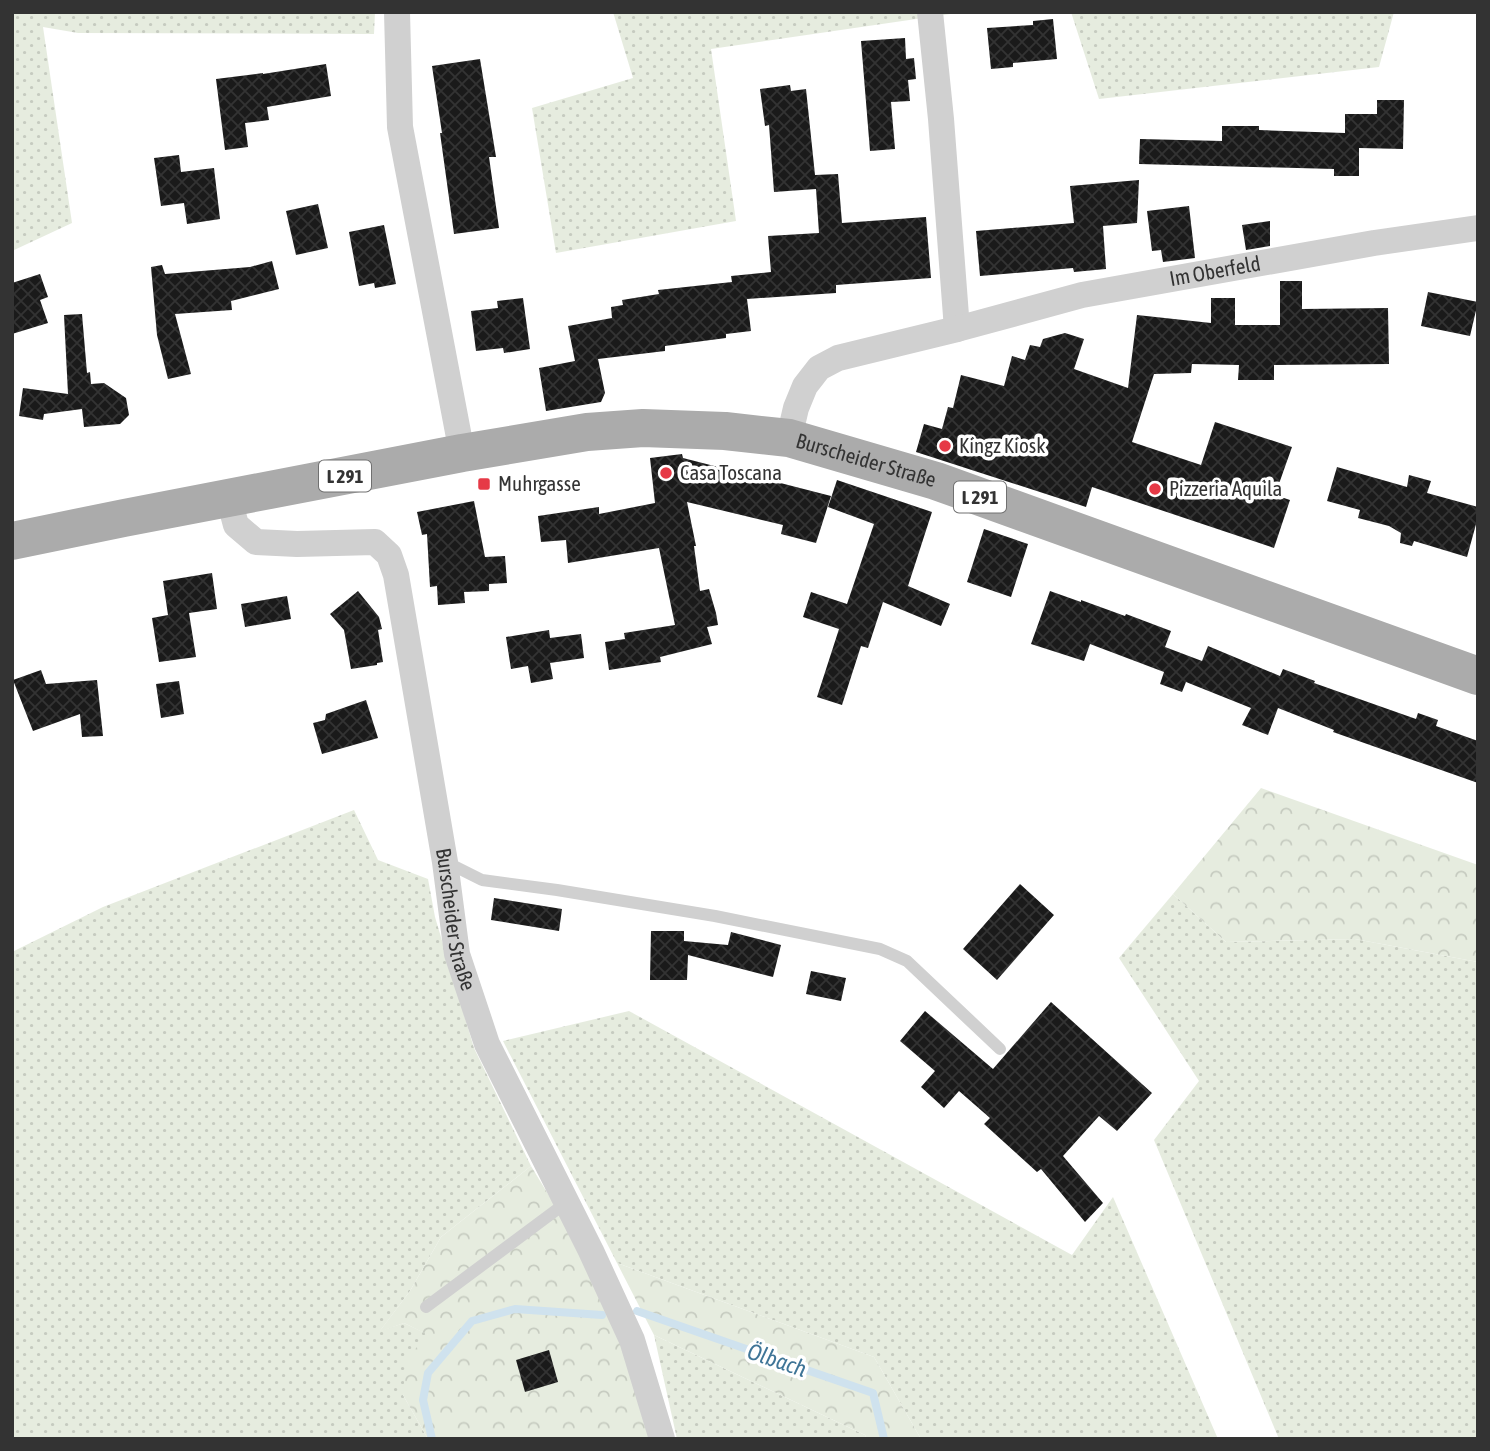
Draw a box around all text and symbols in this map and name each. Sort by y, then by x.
street label: Im Oberfeld [1168,250,1262,290]
street label: Burscheider Straße [793,428,939,491]
place label: Kingz Kiosk [959,433,1045,457]
marker: Kingz Kiosk [937,438,953,454]
place label: Casa Toscana [680,460,782,484]
road number: L 291 [319,461,371,491]
marker: Casa Toscana [658,465,674,481]
place label: Muhrgasse [498,471,581,495]
marker: Muhrgasse [476,476,492,492]
place label: Pizzeria Aquila [1169,476,1282,500]
marker: Pizzeria Aquila [1147,481,1163,497]
road number: L 291 [954,482,1006,512]
street label: Burscheider Straße [432,846,481,993]
water label: Ölbach [744,1338,810,1382]

